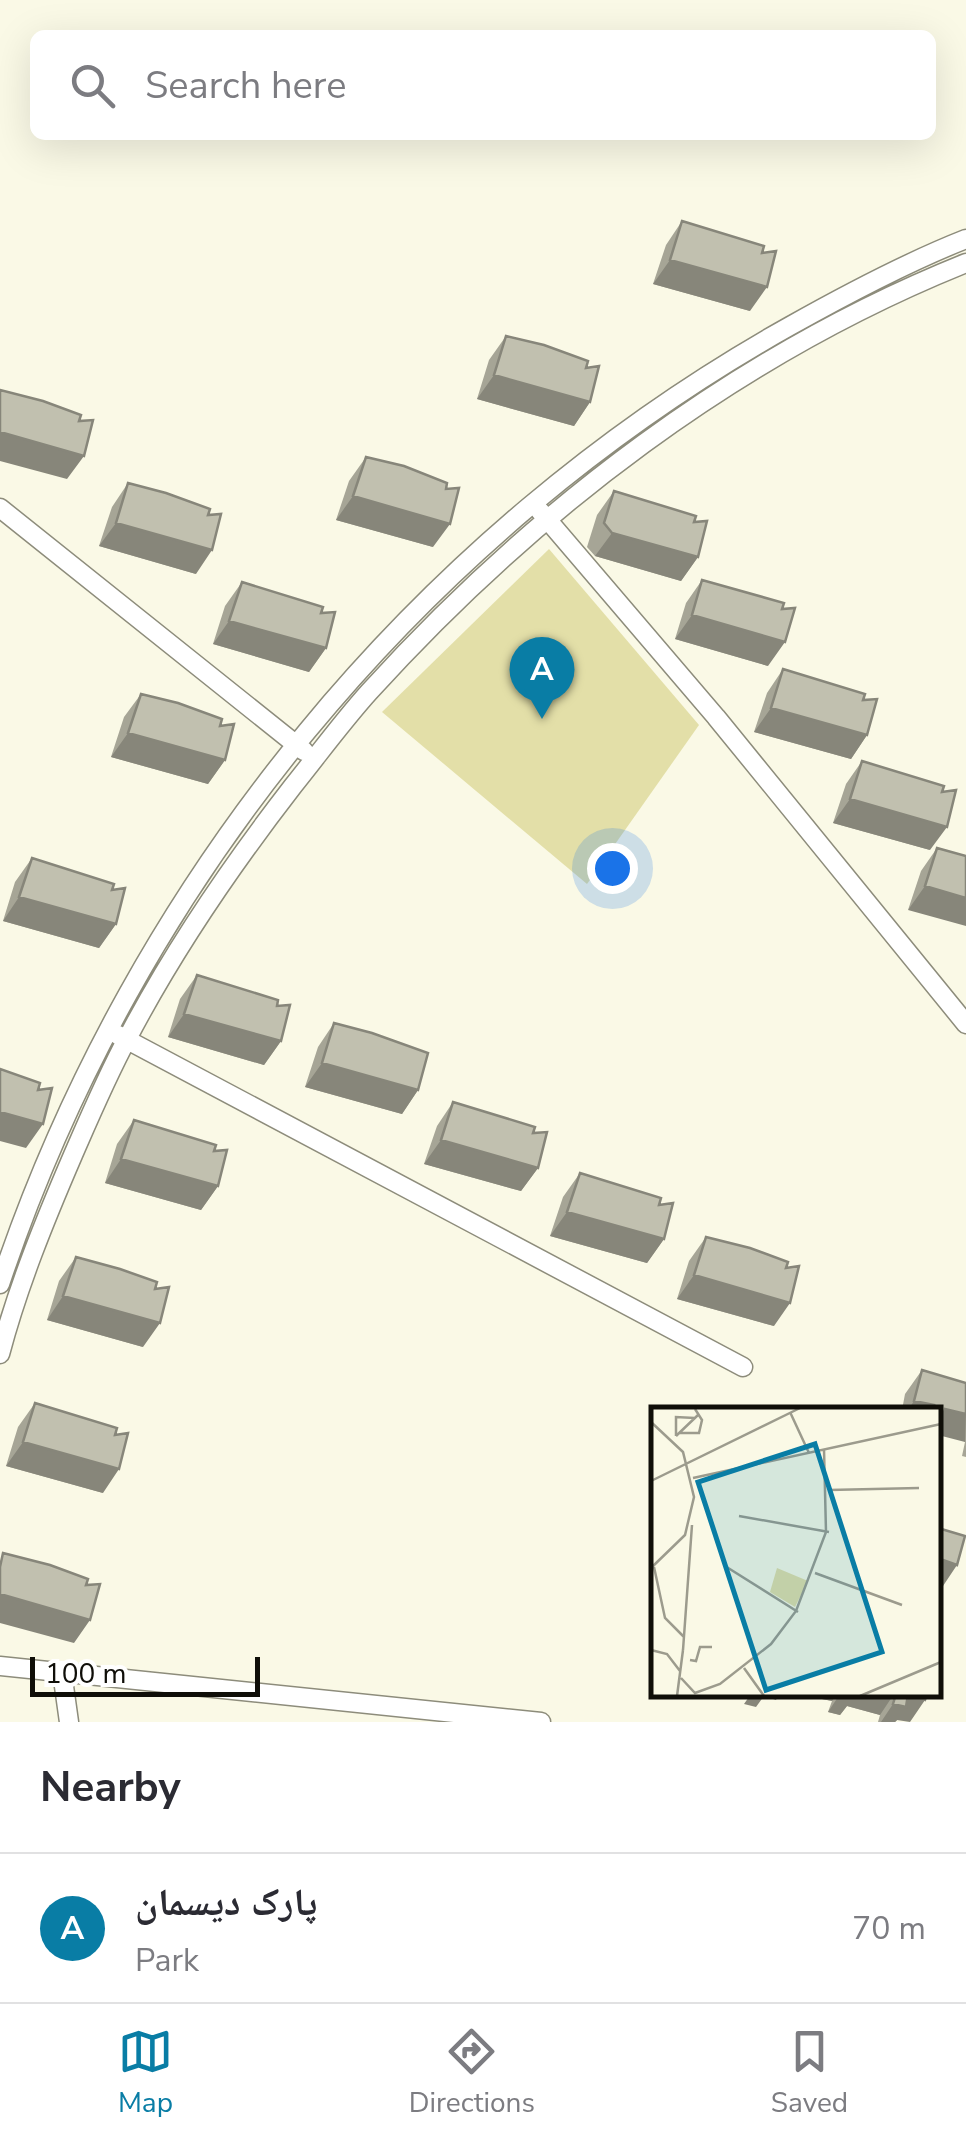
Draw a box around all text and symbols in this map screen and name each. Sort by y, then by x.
search box [30,30,936,140]
icon: search [65,58,120,113]
text: Search here [145,60,346,111]
pin: A [510,636,574,719]
your location [587,843,638,894]
inset map [651,1407,941,1697]
scale bar [30,1652,260,1696]
text: 100 m [45,1655,127,1693]
text: Nearby [40,1759,181,1816]
text: پارک دیسمان [135,1877,317,1928]
text: A [61,1907,84,1950]
text: 70 m [852,1907,926,1950]
text: Park [135,1939,199,1982]
tab: Map [118,2024,173,2122]
tab: Directions [409,2024,535,2122]
tab: Saved [771,2024,848,2122]

